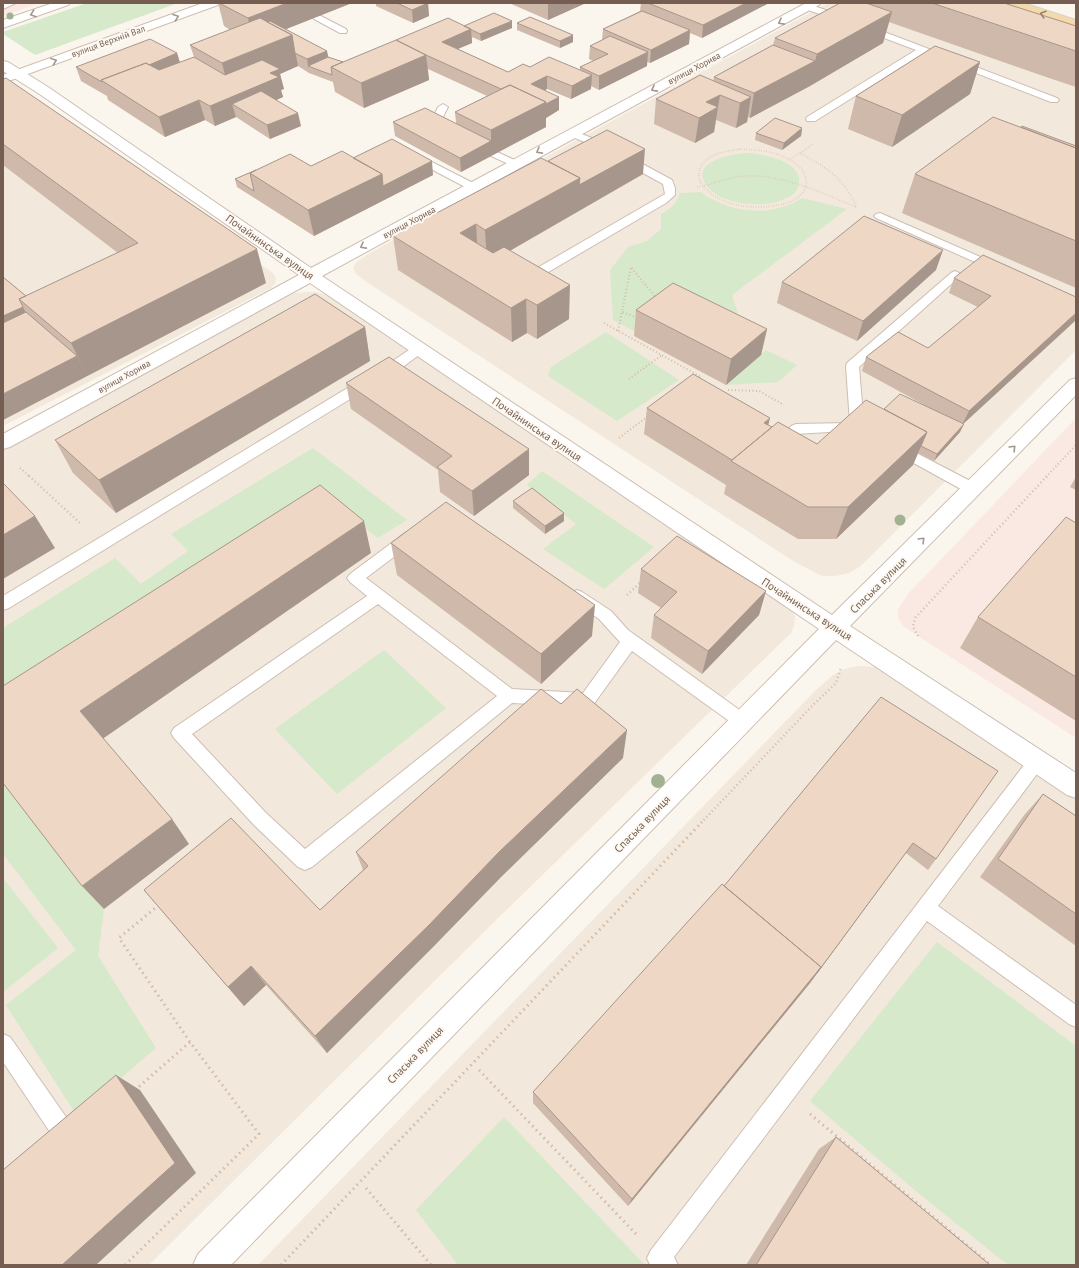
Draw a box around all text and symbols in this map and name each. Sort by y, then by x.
one-way arrow [30,9,37,17]
one-way arrow [1040,10,1047,18]
one-way arrow [172,13,179,21]
one-way arrow [777,17,785,24]
street label: вулиця Верхній Вал [70,23,146,59]
street label: вулиця Хорива [666,50,722,86]
one-way arrow [50,57,57,65]
one-way arrow [650,85,658,92]
one-way arrow [536,146,543,154]
street label: вулиця Хорива [381,204,437,240]
street label: Почайнинська вулиця [223,211,317,283]
one-way arrow [360,242,368,249]
street label: вулиця Хорива [96,357,152,395]
street label: Почайнинська вулиця [490,394,584,464]
one-way arrow [1009,445,1016,453]
one-way arrow [917,537,925,545]
street label: Спаська вулиця [847,554,909,616]
street label: Почайнинська вулиця [759,575,855,643]
street label: Спаська вулиця [611,792,673,856]
street label: Спаська вулиця [384,1023,446,1087]

